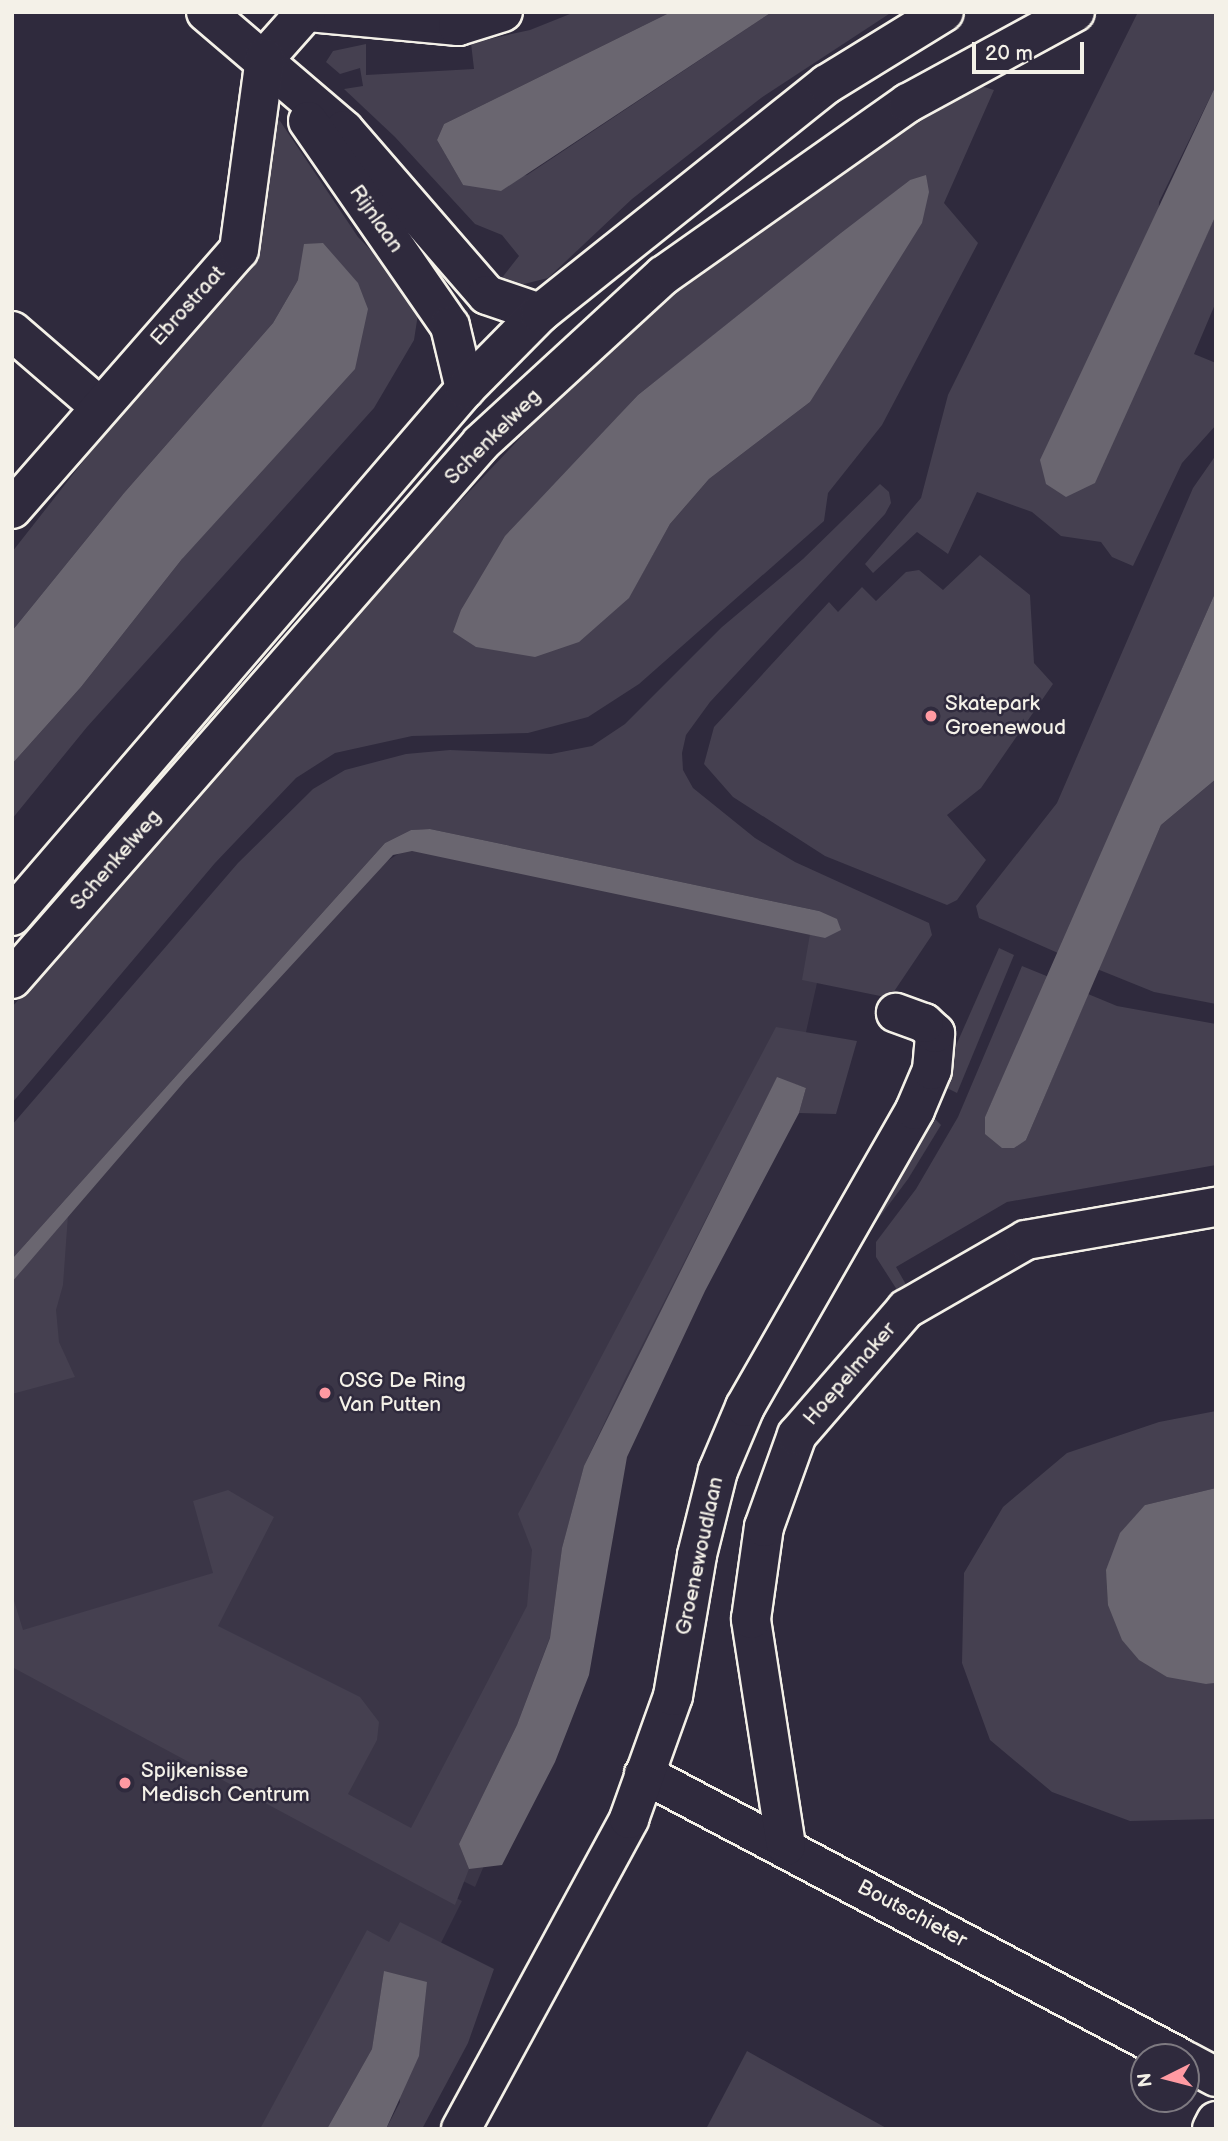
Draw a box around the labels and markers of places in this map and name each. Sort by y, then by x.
place label: Skatepark Groenewoud [945,691,1066,741]
marker: Skatepark Groenewoud [923,708,939,724]
place label: OSG De Ring Van Putten [339,1368,466,1418]
marker: OSG De Ring Van Putten [317,1385,333,1401]
place label: Spijkenisse Medisch Centrum [141,1758,310,1808]
marker: Spijkenisse Medisch Centrum [115,1773,135,1793]

